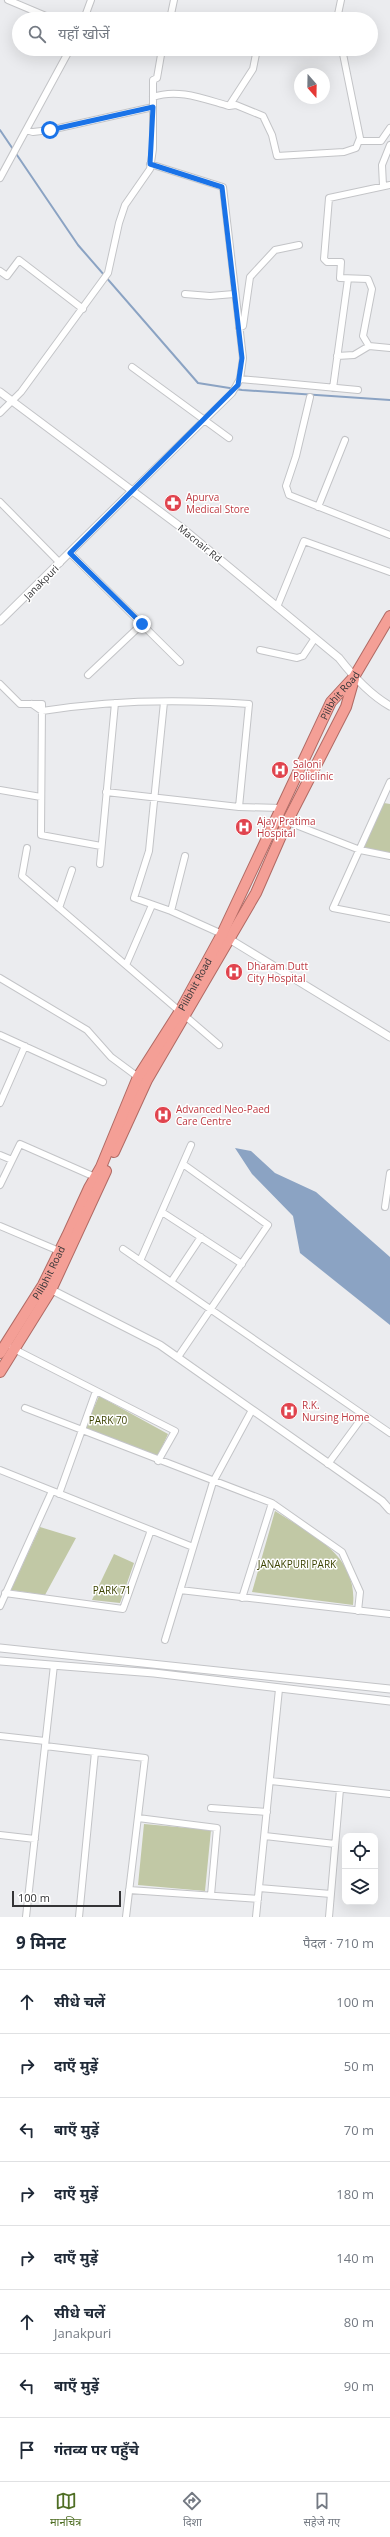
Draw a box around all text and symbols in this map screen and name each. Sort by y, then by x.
search box [12,12,378,56]
icon: search [26,23,48,45]
text: यहाँ खोजें [58,23,110,43]
north arrow [294,68,330,104]
route start [41,121,59,139]
place label: Apurva Medical Store [186,490,250,516]
pharmacy icon: Apurva Medical Store [163,493,183,513]
street label: Macnair Rd [175,521,225,565]
street label: Janakpuri [20,561,62,603]
route end [133,615,151,633]
street label: Pilibhit Road [317,669,363,722]
place label: Saloni Policlinic [293,757,334,783]
hospital icon: Saloni Policlinic [270,760,290,780]
place label: Ajay Pratima Hospital [257,814,316,840]
hospital icon: Ajay Pratima Hospital [234,817,254,837]
street label: Pilibhit Road [174,955,215,1013]
place label: Dharam Dutt City Hospital [247,959,308,985]
hospital icon: Dharam Dutt City Hospital [224,962,244,982]
place label: Advanced Neo-Paed Care Centre [176,1102,270,1128]
hospital icon: Advanced Neo-Paed Care Centre [153,1105,173,1125]
street label: Pilibhit Road [29,1244,68,1302]
place label: R.K. Nursing Home [302,1398,370,1424]
hospital icon: R.K. Nursing Home [279,1401,299,1421]
park label: PARK 70 [89,1413,128,1427]
park label: JANAKPURI PARK [257,1557,337,1571]
park label: PARK 71 [93,1583,131,1597]
map controls [342,1833,378,1905]
button: locate [342,1833,378,1869]
button: layers [342,1869,378,1905]
scale bar [12,1889,121,1908]
text: 100 m [18,1890,50,1905]
text: 9 मिनट [16,1931,66,1954]
text: पैदल · 710 m [303,1934,374,1952]
icon: ahead [16,1991,38,2013]
text: सीधे चलें [54,1991,105,2011]
text: 100 m [336,1993,374,2011]
icon: right [16,2055,38,2077]
text: दाएँ मुड़ें [54,2055,98,2075]
text: 50 m [344,2057,374,2075]
icon: left [16,2119,38,2141]
text: बाएँ मुड़ें [54,2119,99,2139]
text: 70 m [344,2121,374,2139]
icon: right [16,2183,38,2205]
text: दाएँ मुड़ें [54,2183,98,2203]
text: 180 m [336,2185,374,2203]
icon: right [16,2247,38,2269]
text: दाएँ मुड़ें [54,2247,98,2267]
text: 140 m [336,2249,374,2267]
text: सीधे चलें [54,2302,105,2322]
icon: ahead [16,2311,38,2333]
text: 80 m [344,2313,374,2331]
text: Janakpuri [54,2324,111,2342]
icon: left [16,2375,38,2397]
text: बाएँ मुड़ें [54,2375,99,2395]
text: 90 m [344,2377,374,2395]
icon: arrive [16,2439,38,2461]
text: गंतव्य पर पहुँचे [54,2439,139,2459]
tab: मानचित्र [50,2490,81,2530]
tab: दिशा [181,2490,203,2530]
tab: सहेजे गए [303,2490,340,2530]

